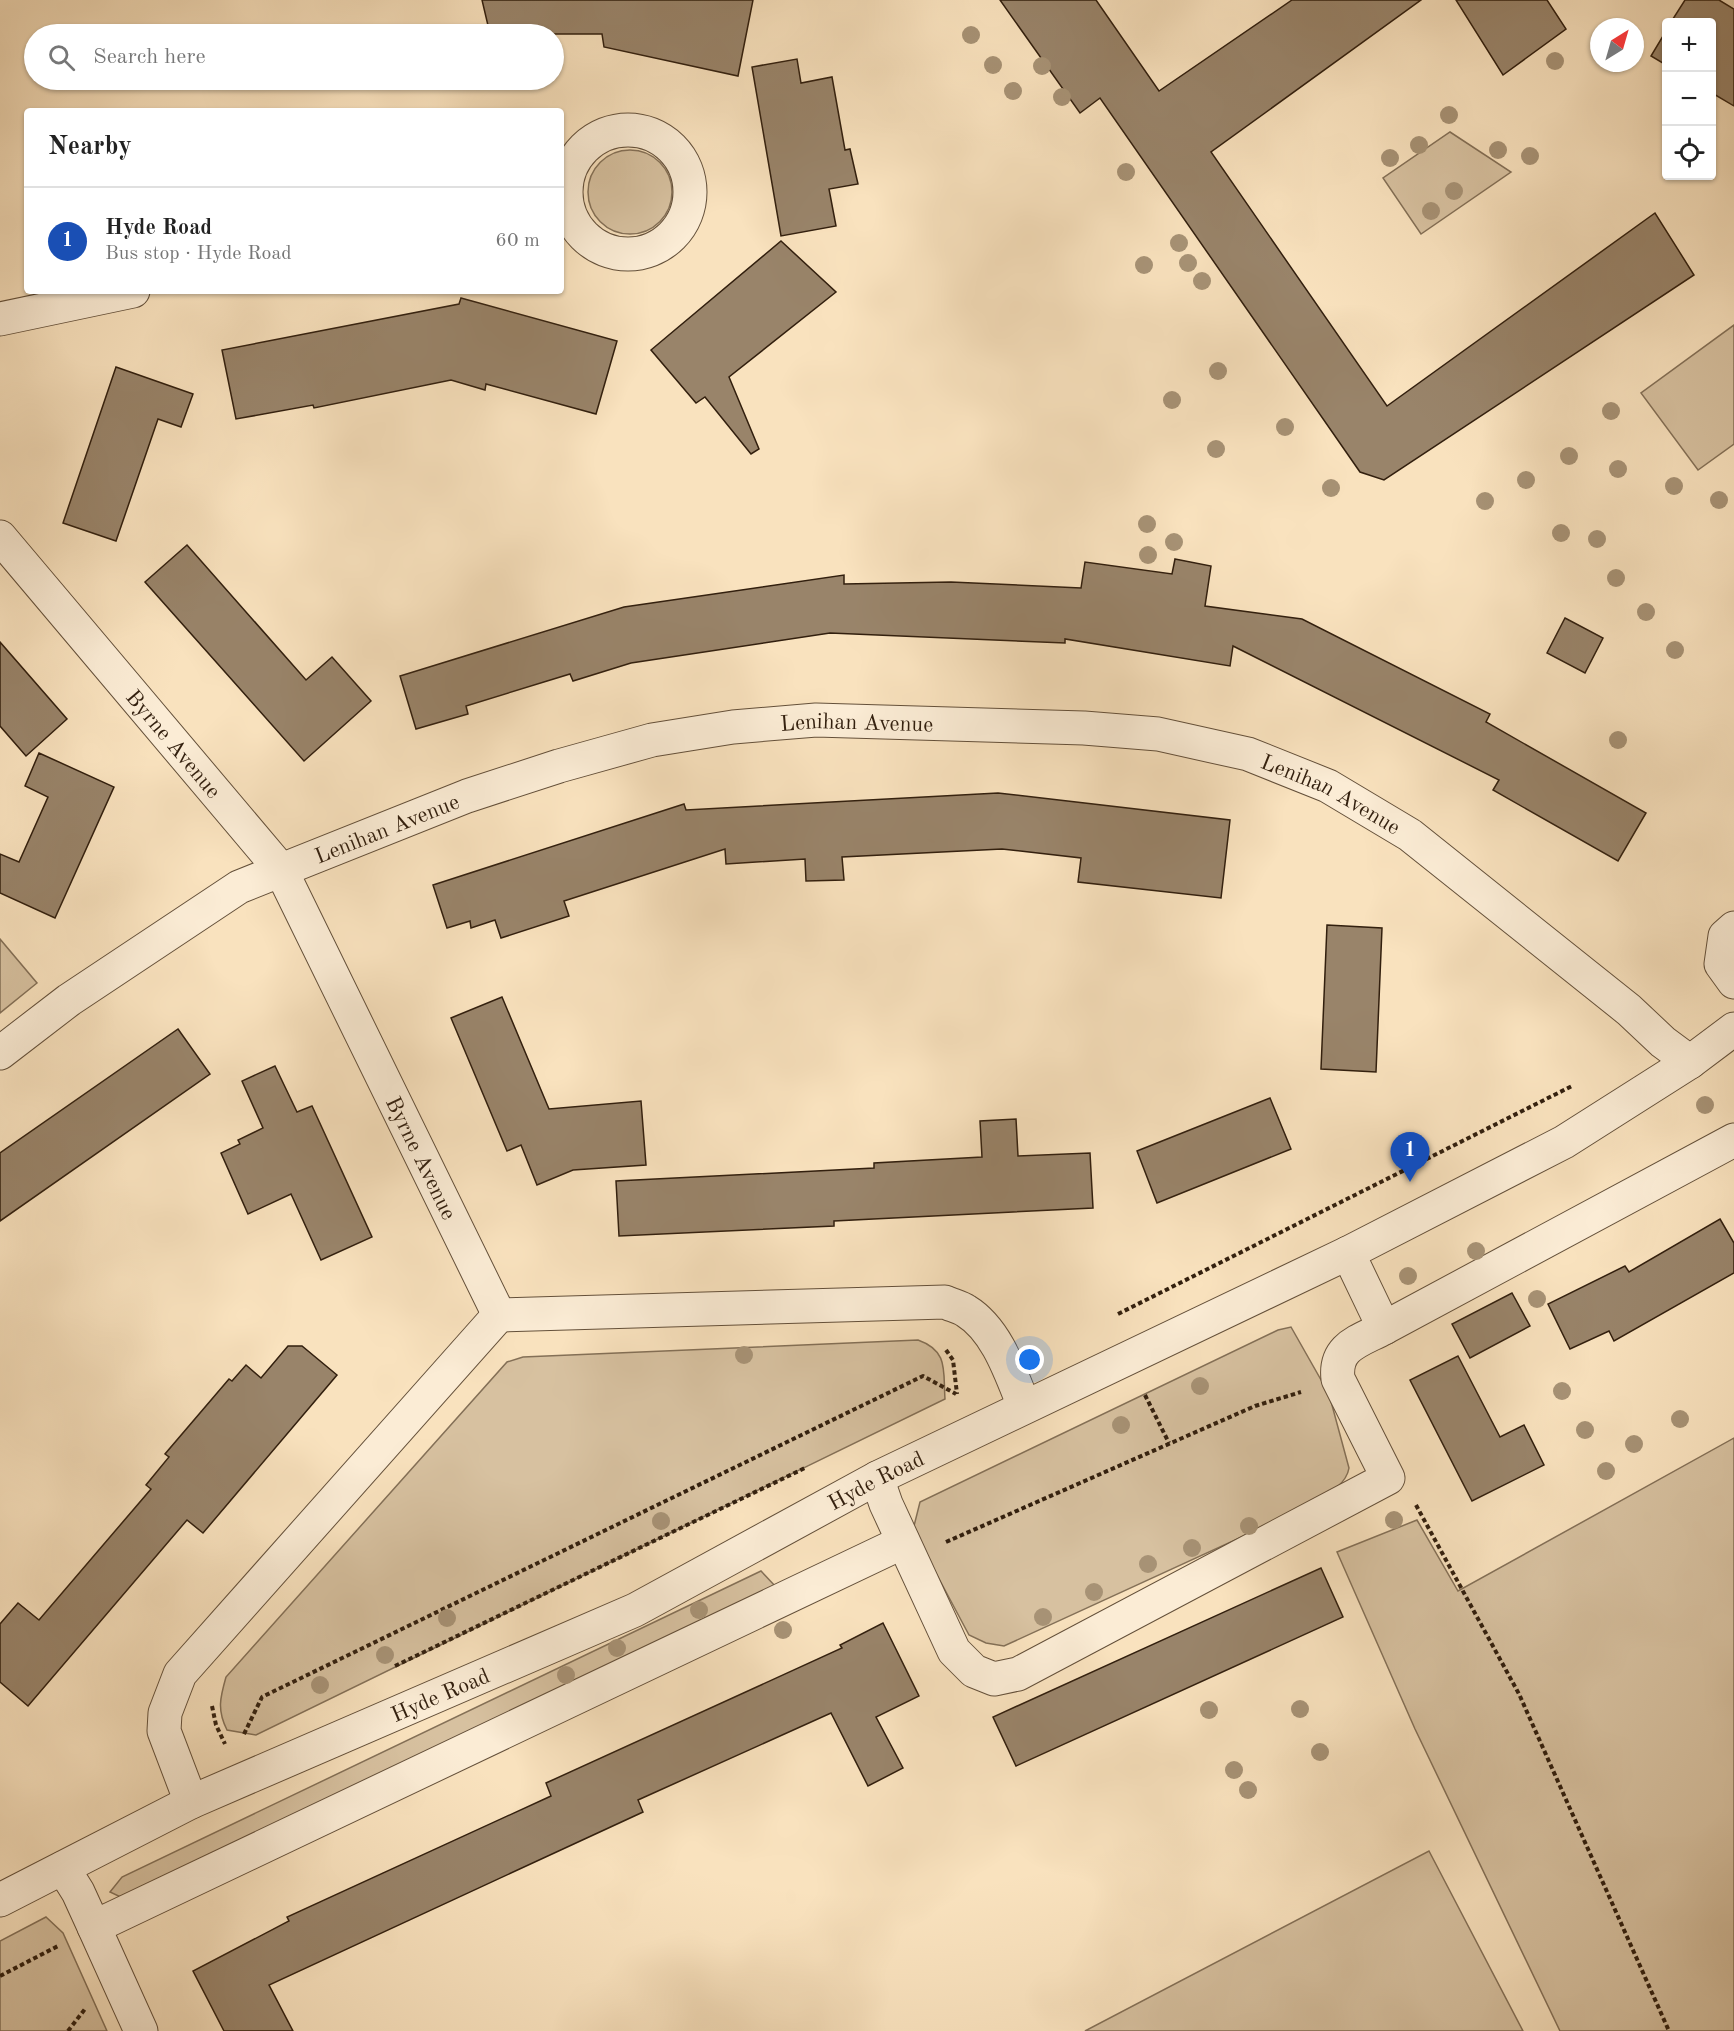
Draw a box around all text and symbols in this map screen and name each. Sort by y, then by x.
north arrow [1590,18,1644,72]
map controls [1662,18,1716,180]
button: + [1662,18,1716,72]
search box [24,24,564,90]
icon: search [45,41,78,74]
text: Search here [93,46,206,68]
button: − [1662,72,1716,126]
button: locate [1662,126,1716,180]
text: Nearby [48,134,132,160]
text: Hyde Road [105,217,212,239]
text: 1 [62,231,73,251]
text: 60 m [495,231,540,251]
text: Bus stop · Hyde Road [105,244,292,264]
street label: Byrne Avenue [121,686,224,803]
street label: Lenihan Avenue [779,711,934,736]
street label: Lenihan Avenue [1257,751,1404,840]
street label: Lenihan Avenue [312,791,463,869]
street label: Byrne Avenue [381,1094,459,1224]
pin: 1 [1390,1132,1430,1182]
your location [1015,1345,1044,1374]
street label: Hyde Road [825,1448,928,1515]
street label: Hyde Road [388,1665,493,1727]

